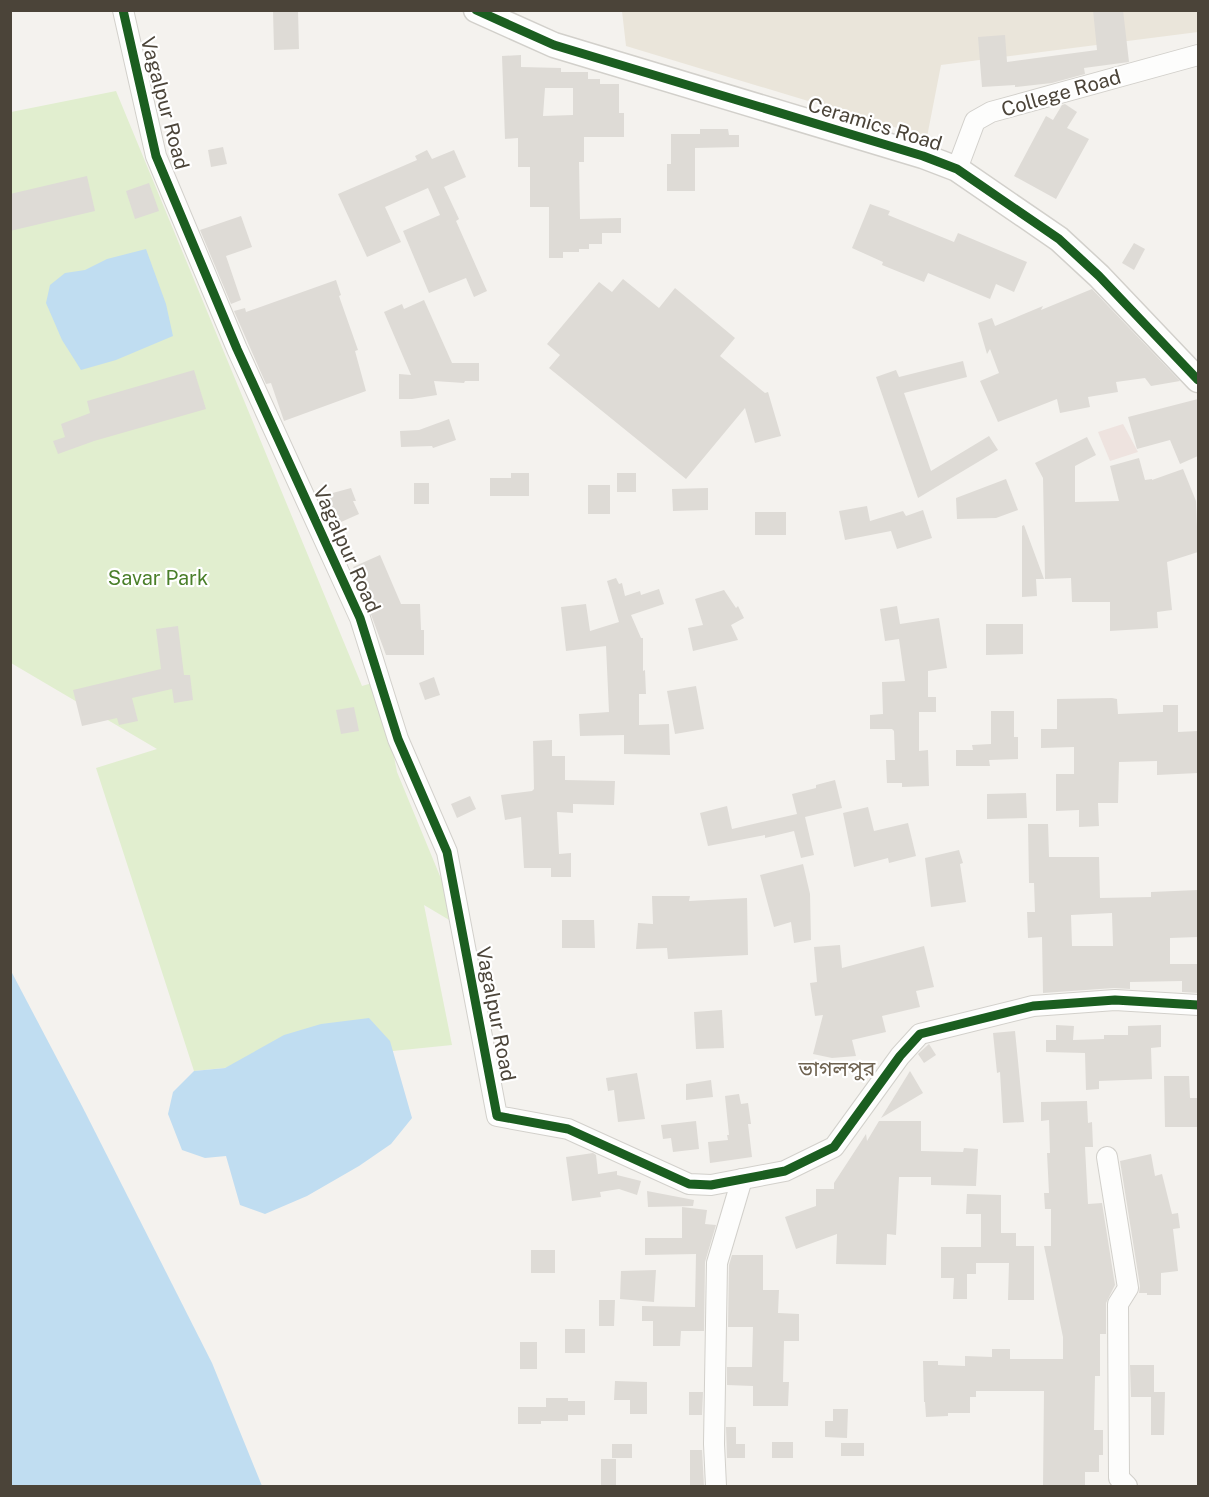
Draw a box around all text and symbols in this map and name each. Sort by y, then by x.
street label: Vagalpur Road [136,34,194,172]
street label: College Road [998,64,1124,122]
street label: Ceramics Road [805,92,945,156]
street label: Vagalpur Road [308,482,386,616]
park label: Savar Park [108,566,208,590]
street label: Vagalpur Road [471,945,521,1083]
district label: ভাগলপুর [798,1056,876,1081]

